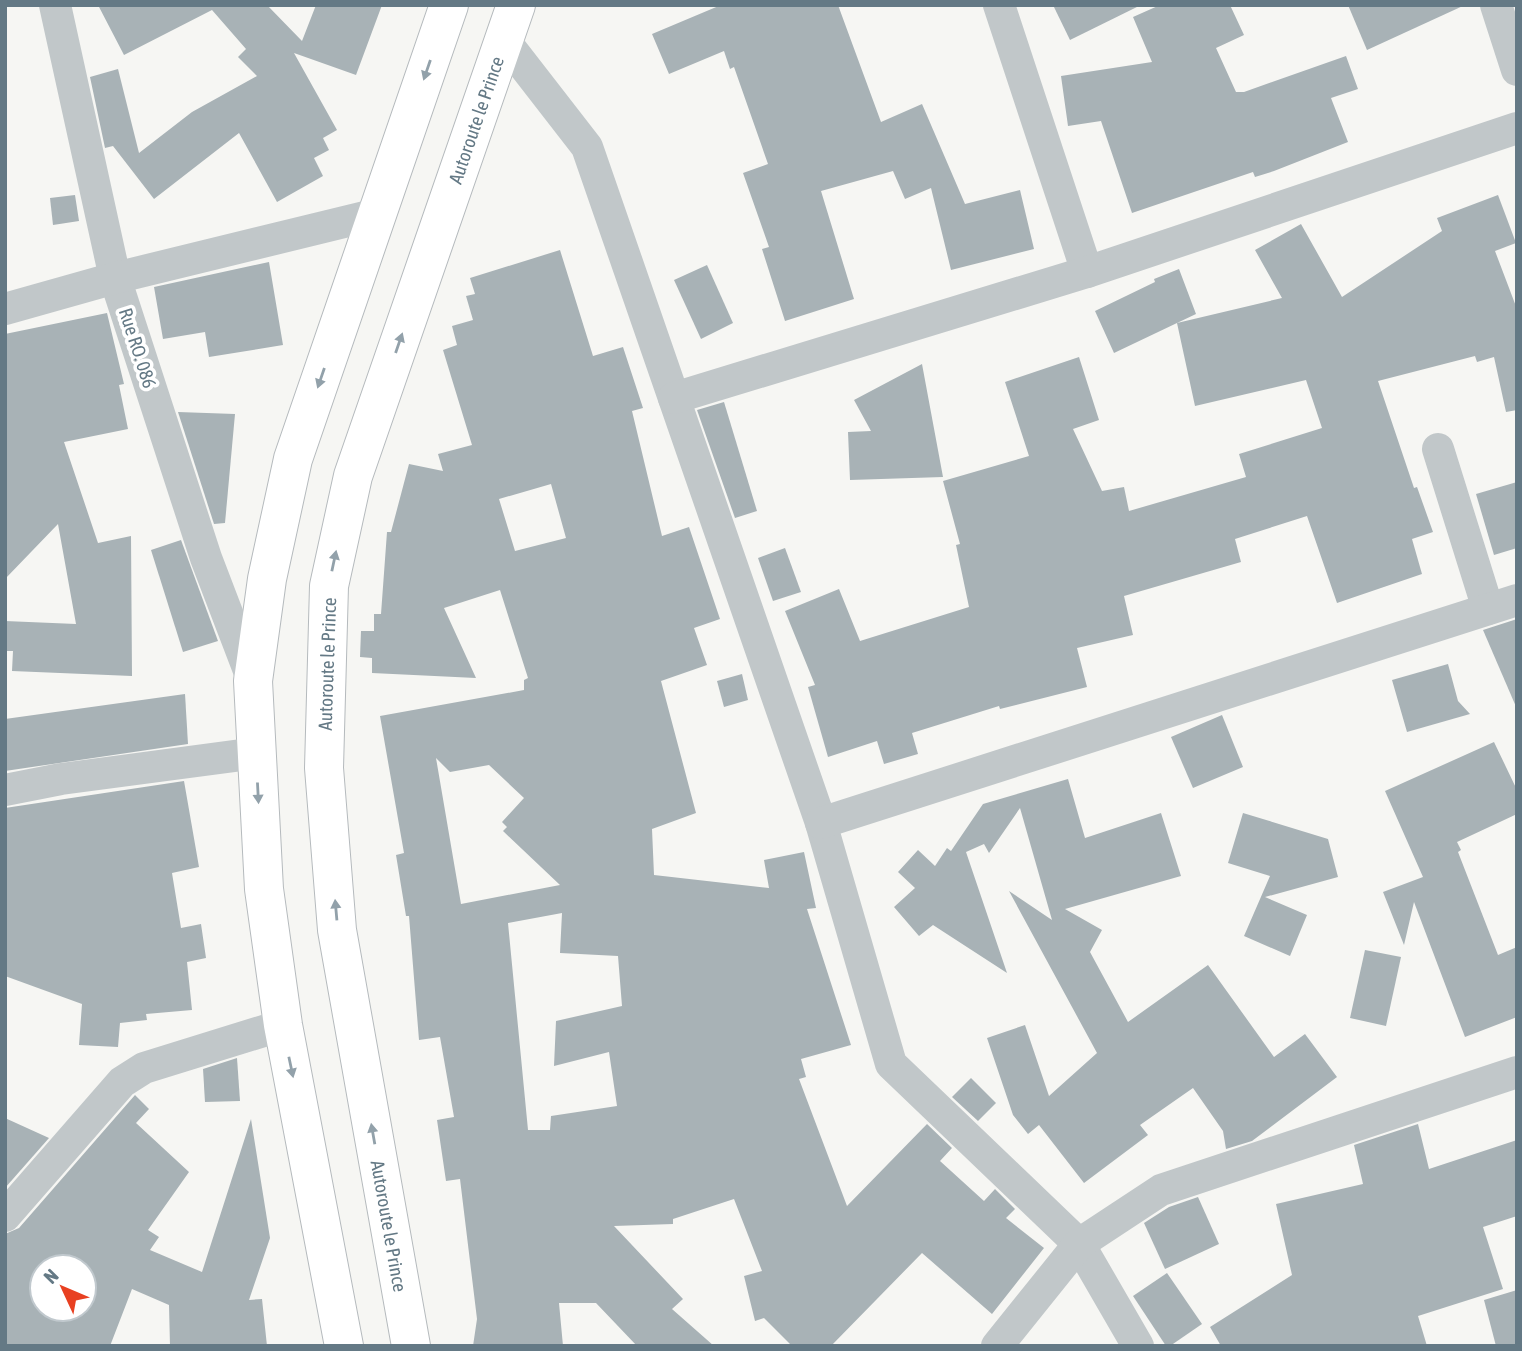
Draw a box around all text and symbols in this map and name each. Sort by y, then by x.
street label: Autoroute le Prince [444,53,508,187]
one-way arrow [421,59,432,80]
street label: Rue RO. 086 [115,305,161,391]
one-way arrow [394,332,405,353]
one-way arrow [315,367,326,388]
one-way arrow [329,550,340,572]
street label: Autoroute le Prince [314,597,340,731]
one-way arrow [253,782,264,804]
one-way arrow [330,898,341,920]
one-way arrow [286,1056,297,1078]
one-way arrow [367,1123,378,1145]
street label: Autoroute le Prince [367,1159,411,1293]
north arrow [28,1253,98,1323]
text: N [39,1265,63,1288]

